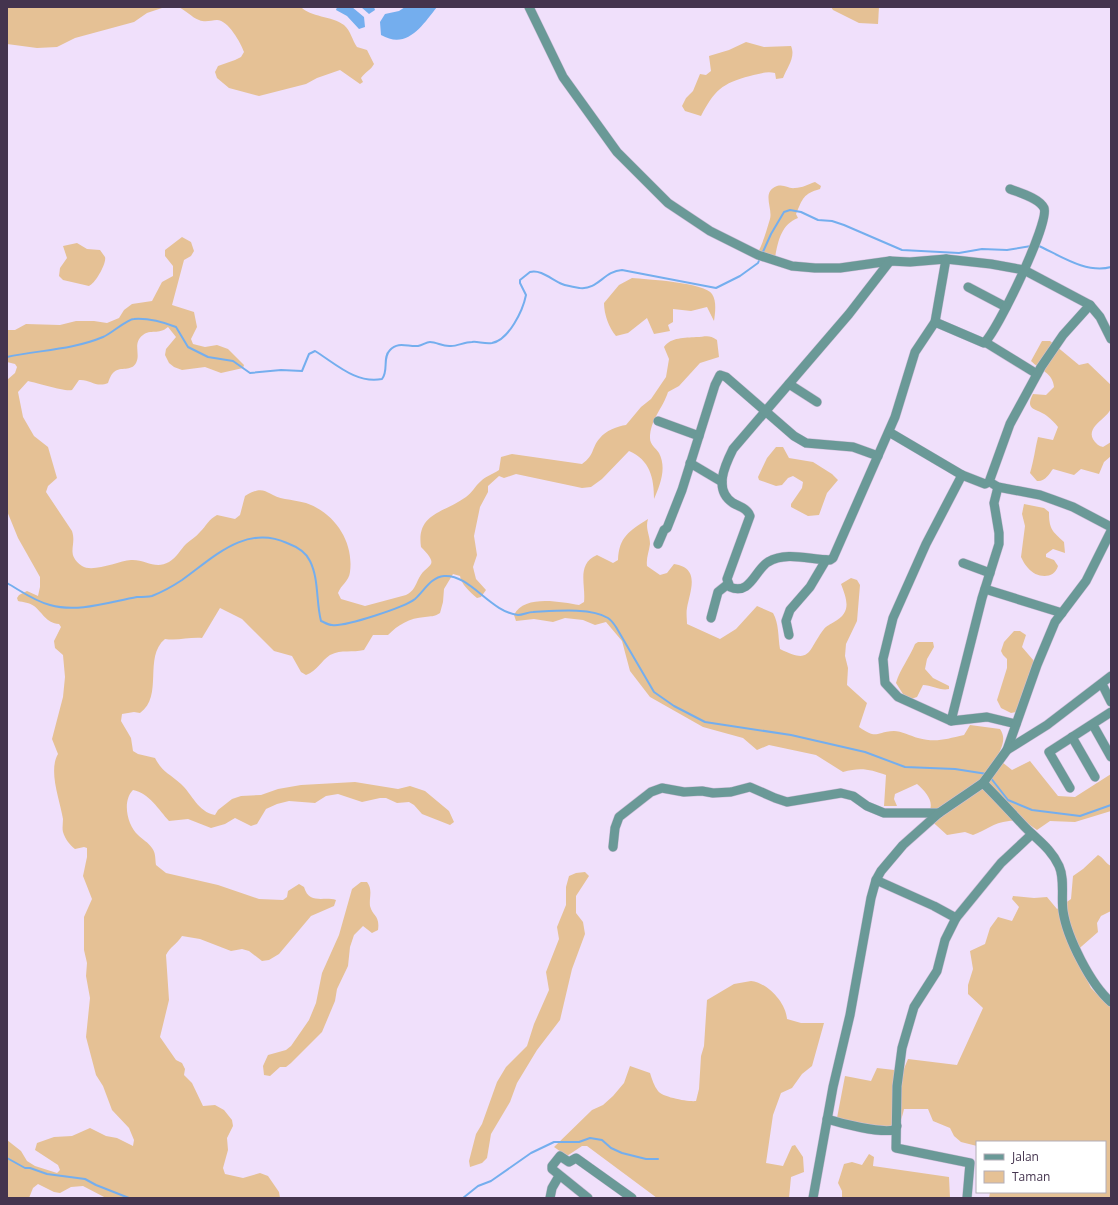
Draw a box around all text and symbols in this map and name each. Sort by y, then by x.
legend [976,1141,1106,1193]
text: Jalan [1011,1148,1039,1165]
text: Taman [1012,1168,1050,1185]

